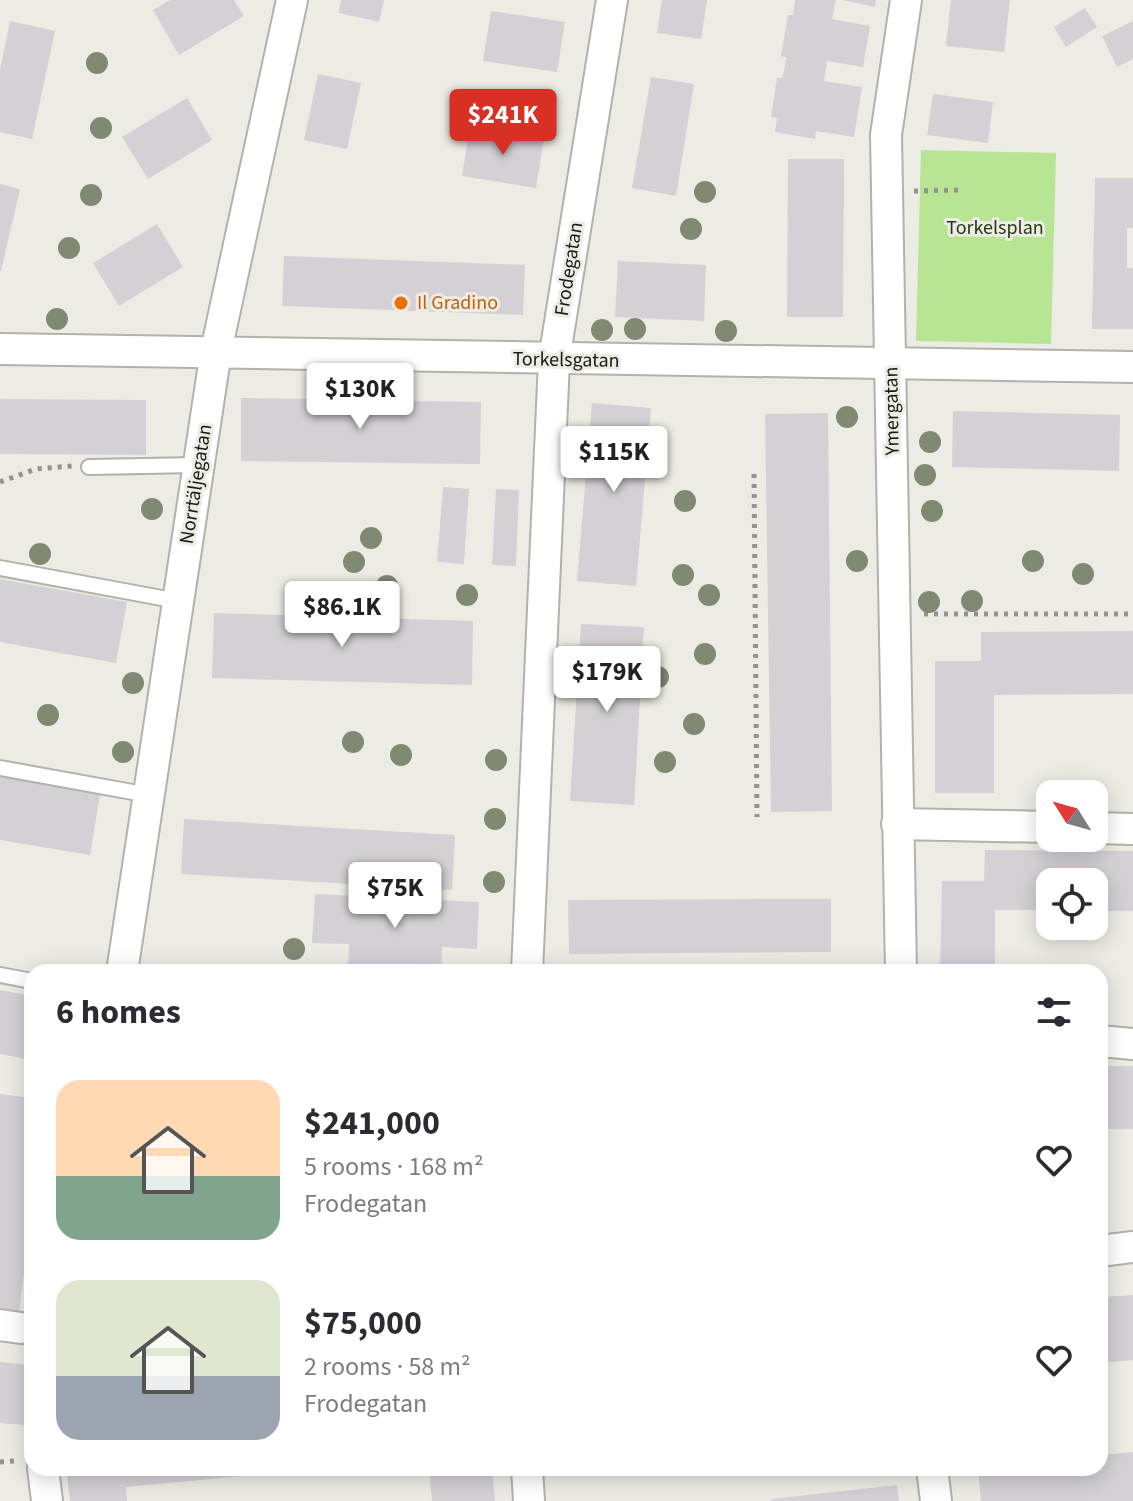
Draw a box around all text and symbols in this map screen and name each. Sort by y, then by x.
pin: $241K [447,89,559,157]
text: $241K [468,96,538,133]
park label: Torkelsplan [946,214,1044,242]
street label: Frodegatan [548,220,590,318]
place label: Il Gradino [417,289,498,317]
marker: Il Gradino [392,294,410,312]
street label: Torkelsgatan [512,345,620,375]
pin: $130K [304,363,416,431]
street label: Ymergatan [877,366,907,457]
text: $130K [325,370,395,407]
street label: Norrtäljegatan [173,422,219,546]
pin: $115K [558,426,670,494]
text: $115K [579,433,649,470]
pin: $86.1K [277,581,407,649]
text: $86.1K [303,588,381,625]
pin: $179K [551,646,663,714]
text: $179K [572,653,642,690]
north arrow [1036,780,1108,852]
map controls [1036,780,1108,940]
pin: $75K [348,862,442,930]
button: locate [1036,868,1108,940]
text: $75K [366,869,424,906]
text: 6 homes [56,988,181,1037]
icon: filters [1032,990,1076,1034]
text: $241,000 [304,1099,440,1148]
icon: home [120,1112,216,1208]
icon: heart [1032,1138,1076,1182]
text: 5 rooms · 168 m² [304,1148,483,1185]
text: Frodegatan [304,1185,427,1222]
text: $75,000 [304,1299,422,1348]
icon: home [120,1312,216,1408]
icon: heart [1032,1338,1076,1382]
text: 2 rooms · 58 m² [304,1348,471,1385]
text: Frodegatan [304,1385,427,1422]

